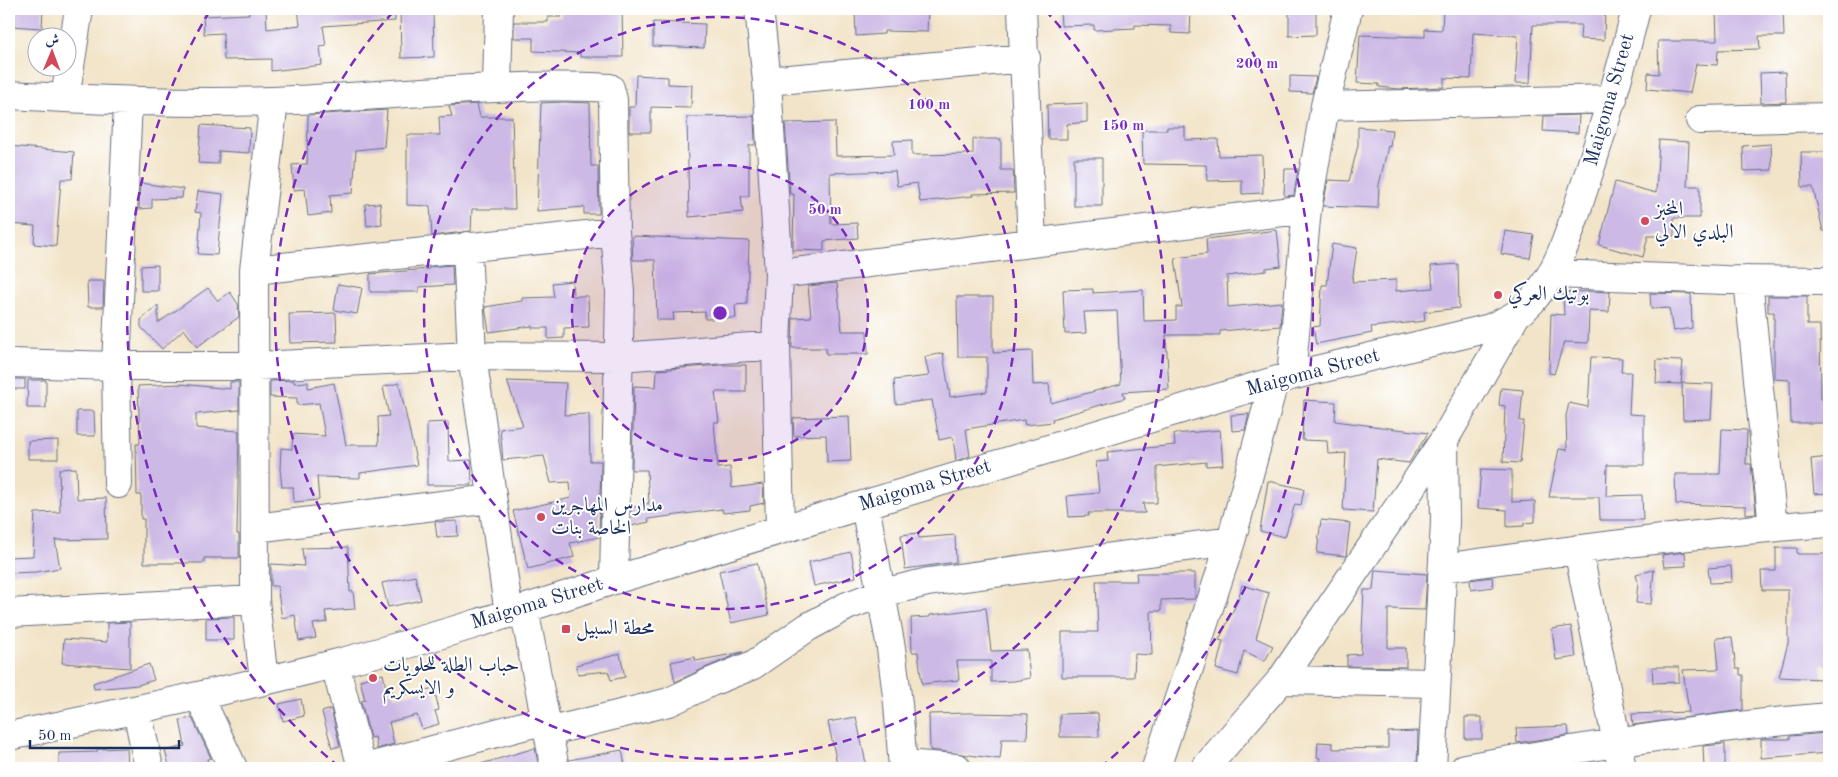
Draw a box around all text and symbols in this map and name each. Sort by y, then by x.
north arrow [28,28,78,78]
street label: Maigoma Street [1581,31,1639,169]
text: ش [45,33,59,47]
text: 200 m [1236,57,1278,72]
text: 100 m [908,98,950,113]
text: 150 m [1102,119,1144,134]
place label: المخبز البلدي الالي [1653,199,1734,247]
text: 50 m [808,203,842,218]
marker: المخبز البلدي الالي [1639,215,1651,227]
place label: بوتيك العركي [1508,281,1589,309]
marker: بوتيك العركي [1492,289,1504,301]
centre of rings [711,304,729,322]
street label: Maigoma Street [1244,346,1382,400]
street label: Maigoma Street [857,456,993,516]
place label: مدارس المهاجرين الخاصة بنات [551,496,663,539]
marker: مدارس المهاجرين الخاصة بنات [535,511,547,523]
street label: Maigoma Street [469,574,605,634]
place label: محطة السبيل [576,619,654,642]
marker: محطة السبيل [560,623,572,635]
place label: حباب الطلة للحلويات و الايسكريم [383,655,519,705]
marker: حباب الطلة للحلويات و الايسكريم [367,672,379,684]
scale bar [30,717,179,749]
text: 50 m [38,729,72,744]

